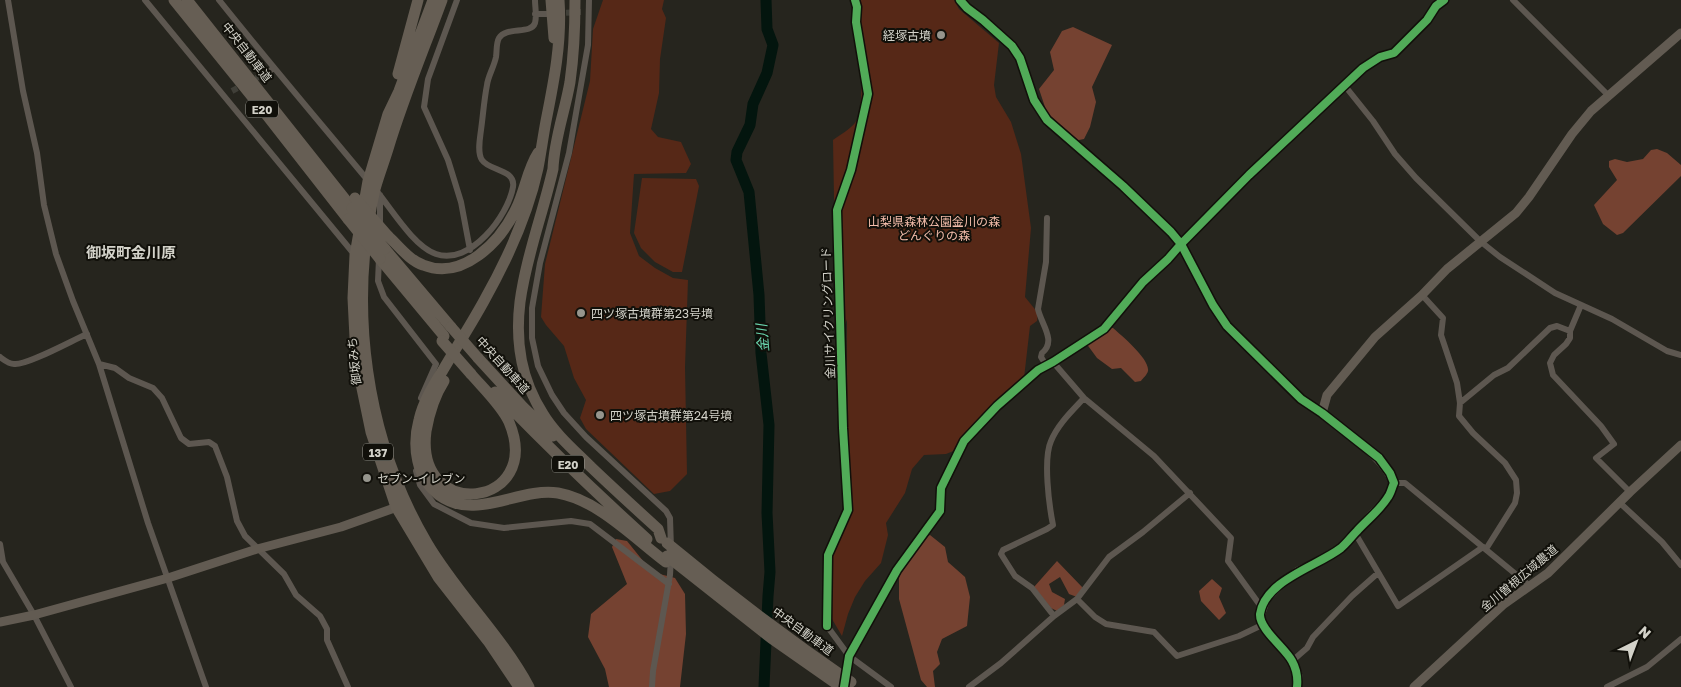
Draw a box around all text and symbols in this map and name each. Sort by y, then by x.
street label: 中央自動車道 [219,19,275,85]
place label: 経塚古墳 [883,28,931,43]
marker: 経塚古墳 [935,29,947,41]
road number: E20 [246,100,278,118]
park label: 山梨県森林公園金川の森 どんぐりの森 [868,214,1000,243]
district label: 御坂町金川原 [86,243,176,261]
street label: 金川サイクリングロード [818,247,838,379]
place label: 四ツ塚古墳群第23号墳 [591,306,713,321]
marker: 四ツ塚古墳群第23号墳 [575,307,587,319]
water label: 金川 [752,321,772,353]
street label: 中央自動車道 [473,333,533,397]
street label: 御坂みち [344,336,364,386]
place label: 四ツ塚古墳群第24号墳 [610,408,732,423]
marker: 四ツ塚古墳群第24号墳 [594,409,606,421]
road number: 137 [363,444,393,461]
road number: E20 [552,456,584,472]
place label: セブン-イレブン [377,471,466,486]
marker: セブン-イレブン [361,472,373,484]
street label: 金川曽根広域農道 [1477,541,1561,615]
street label: 中央自動車道 [769,604,837,658]
north arrow [1611,617,1661,667]
text: N [1635,622,1655,642]

